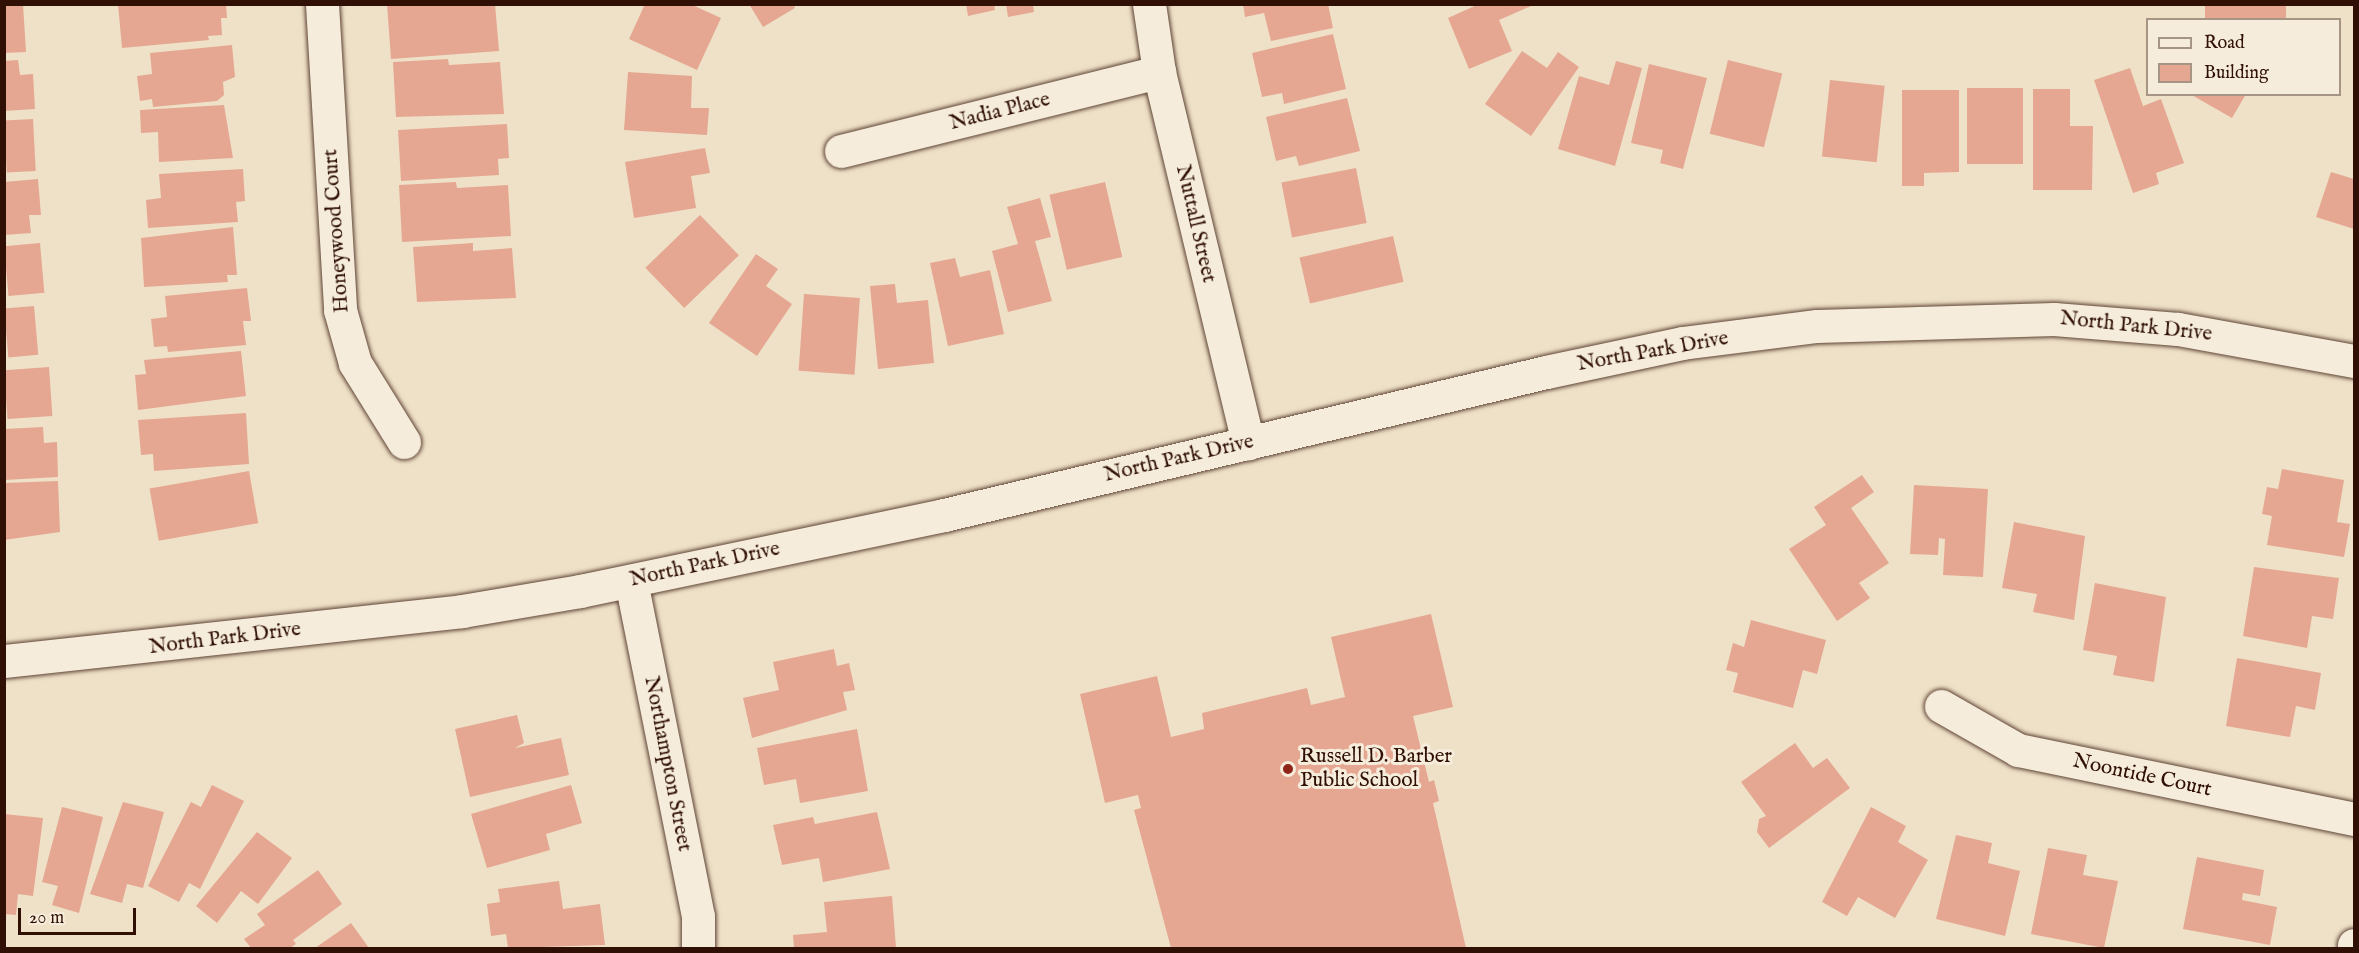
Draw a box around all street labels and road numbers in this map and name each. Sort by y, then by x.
street label: Nadia Place [947,87,1053,137]
street label: Honeywood Court [319,148,355,314]
street label: Nuttall Street [1169,163,1221,285]
street label: North Park Drive [2059,306,2213,348]
street label: North Park Drive [1575,326,1731,378]
street label: North Park Drive [1102,430,1256,488]
street label: North Park Drive [628,537,782,593]
street label: North Park Drive [148,617,302,661]
street label: Northampton Street [638,674,696,854]
street label: Noontide Court [2070,749,2214,803]

